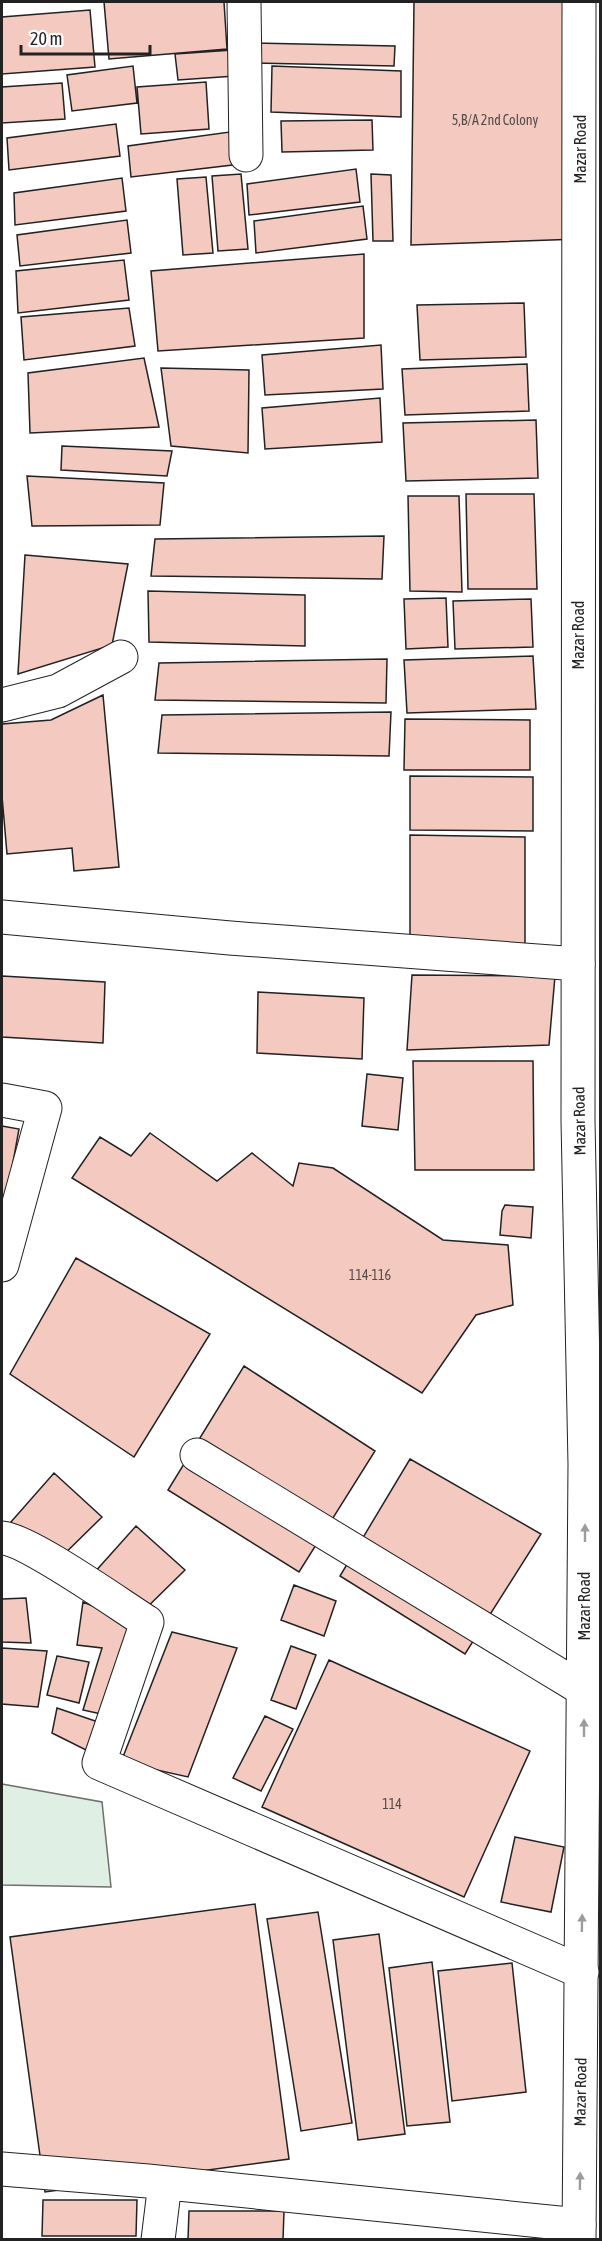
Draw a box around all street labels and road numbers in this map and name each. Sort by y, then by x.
street label: Mazar Road [571,115,589,183]
street label: Mazar Road [569,601,587,669]
street label: Mazar Road [569,1086,589,1156]
street label: Mazar Road [575,1572,593,1640]
street label: Mazar Road [570,2057,590,2127]

